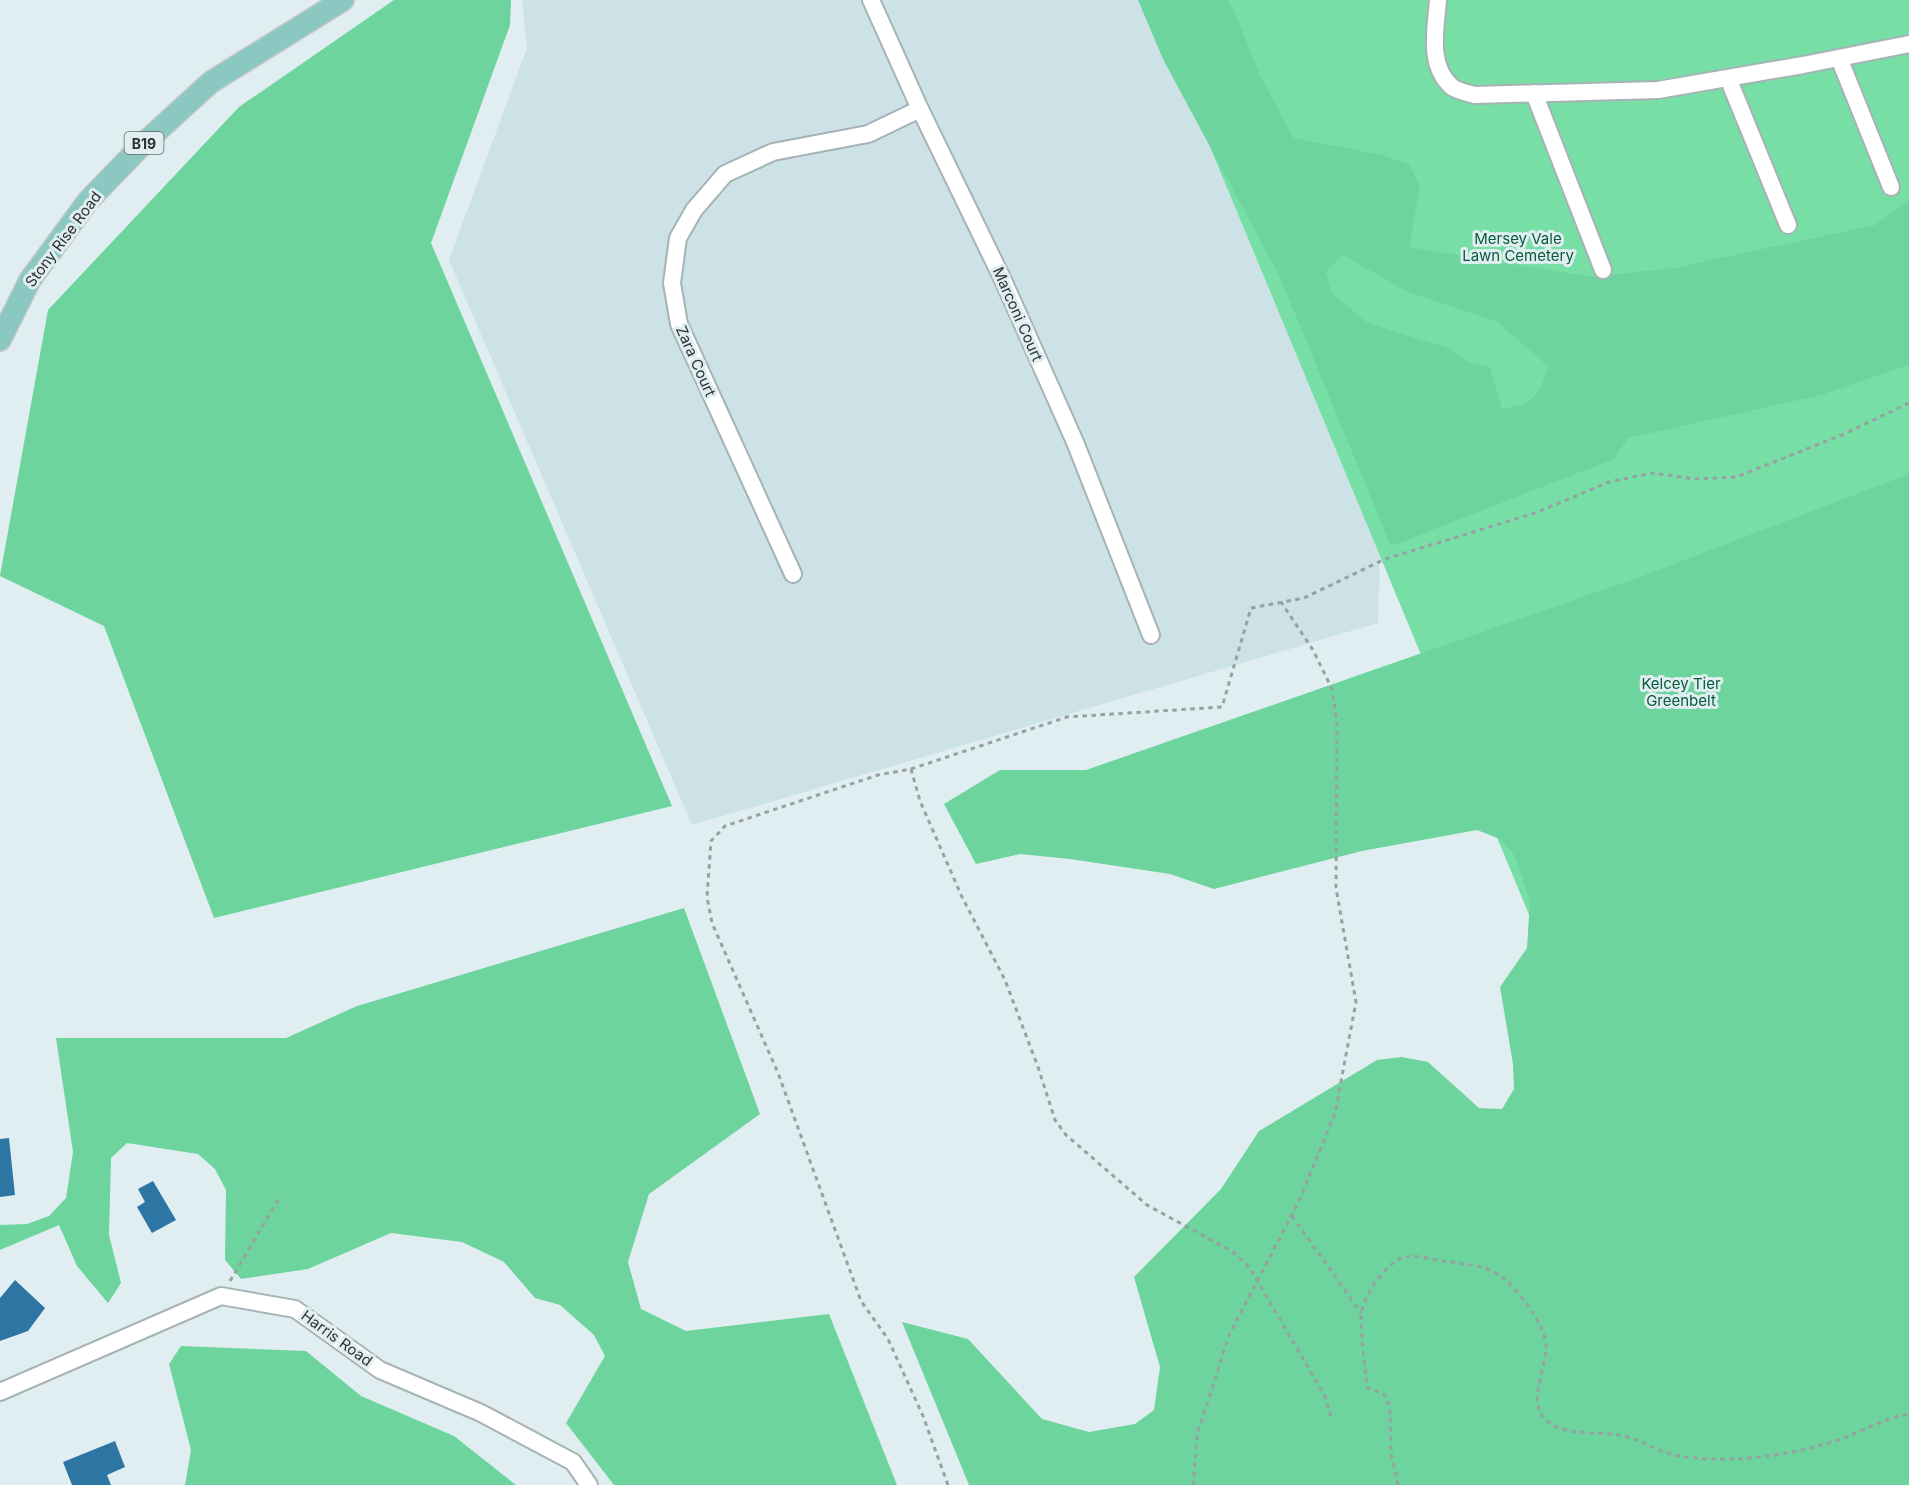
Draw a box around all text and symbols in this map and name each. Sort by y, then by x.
road number: B19 [124,132,164,154]
street label: Stony Rise Road [21,187,105,291]
park label: Mersey Vale Lawn Cemetery [1462,229,1574,265]
street label: Marconi Court [989,264,1047,364]
street label: Zara Court [672,323,720,400]
park label: Kelcey Tier Greenbelt [1641,674,1721,710]
street label: Harris Road [298,1306,376,1370]

